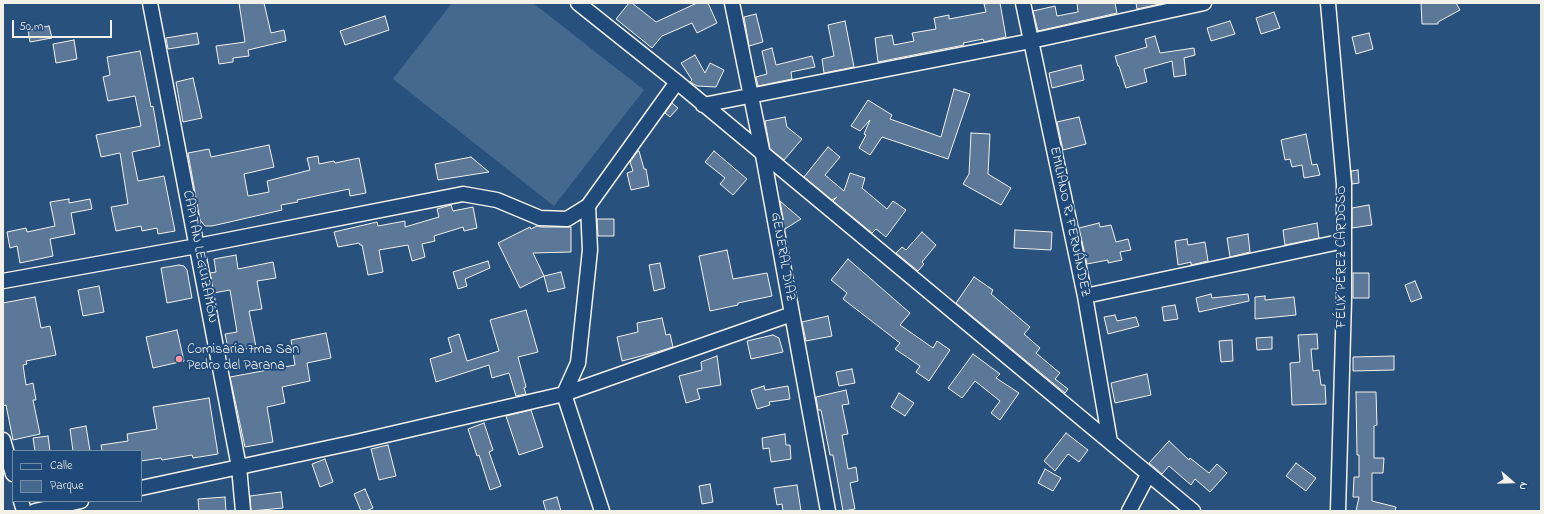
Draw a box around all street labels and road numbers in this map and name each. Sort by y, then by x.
street label: EMILIANO R. FERNÁNDEZ [1045,145,1093,299]
street label: FÉLIX PÉREZ CARDOSO [1335,186,1351,328]
street label: CAPITAN LEGUIZAMÓN [178,189,220,325]
street label: GENERAL DÍAZ [766,211,798,303]

